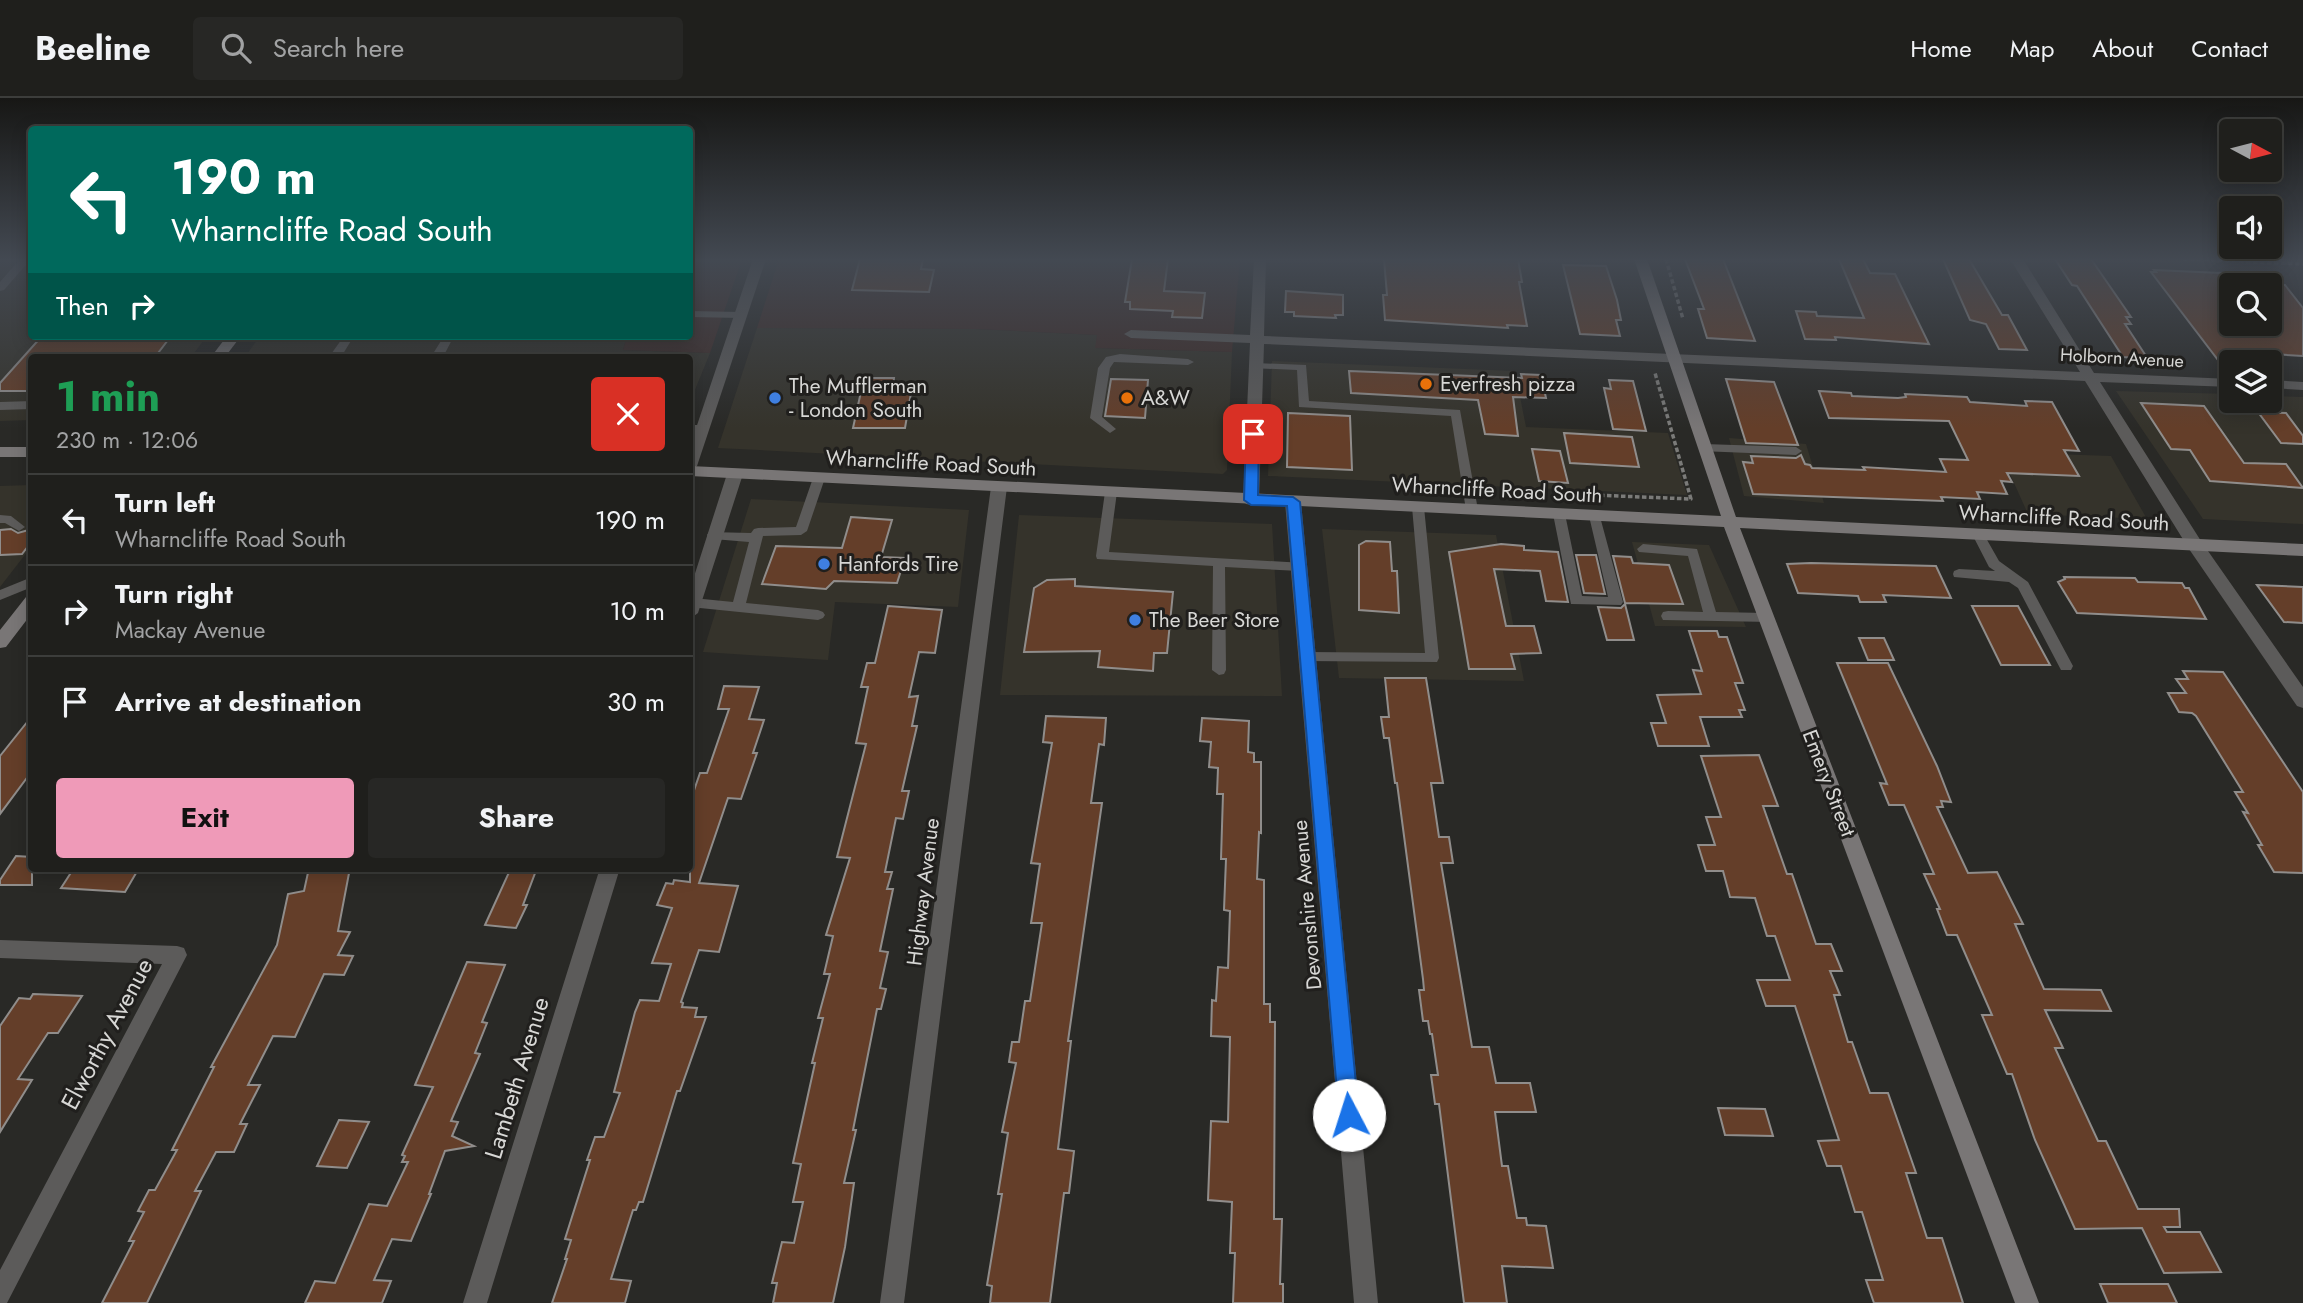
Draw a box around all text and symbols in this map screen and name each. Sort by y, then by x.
search box [193,17,683,80]
text: Beeline [35,25,151,72]
icon: search [217,29,255,67]
text: Search here [273,29,404,67]
text: Home [1910,31,1972,66]
text: Map [2010,31,2054,66]
text: About [2092,31,2153,66]
text: Contact [2191,31,2268,66]
north arrow [2219,119,2282,182]
map controls [2219,119,2282,413]
text: 190 m [171,142,316,212]
icon: left [56,154,147,245]
button: sound [2219,196,2282,259]
text: Wharncliffe Road South [171,207,493,253]
button: search [2219,273,2282,336]
text: Then [56,287,109,325]
icon: right [123,287,161,325]
street label: Holborn Avenue [2059,342,2185,374]
button: layers [2219,350,2282,413]
text: 1 min [56,366,160,427]
place label: Everfresh pizza [1440,369,1575,399]
place label: The Mufflerman - London South [789,371,927,425]
marker: Everfresh pizza [1418,376,1434,392]
button: close [591,377,665,451]
place label: A&W [1141,383,1190,413]
marker: The Mufflerman - London South [767,390,783,406]
marker: A&W [1119,390,1135,406]
pin [1223,404,1283,464]
icon: arrive [1234,415,1272,453]
text: 230 m · 12:06 [56,423,198,457]
street label: Wharncliffe Road South [825,442,1037,484]
street label: Wharncliffe Road South [1391,469,1603,511]
text: Turn left [115,484,215,522]
street label: Wharncliffe Road South [1958,497,2170,539]
icon: left [56,501,94,539]
text: 190 m [595,501,665,539]
text: Wharncliffe Road South [115,522,346,556]
place label: Hanfords Tire [838,549,959,579]
marker: Hanfords Tire [816,556,832,572]
text: Turn right [115,575,233,613]
icon: right [56,592,94,630]
text: 10 m [610,592,665,630]
place label: The Beer Store [1149,605,1280,635]
marker: The Beer Store [1127,612,1143,628]
text: Mackay Avenue [115,613,265,647]
icon: arrive [56,683,94,721]
text: Arrive at destination [115,683,362,721]
text: 30 m [607,683,665,721]
street label: Emery Street [1795,725,1863,841]
button: Exit [56,778,354,858]
button: Share [368,778,665,858]
street label: Highway Avenue [899,816,947,968]
street label: Devonshire Avenue [1285,819,1329,991]
street label: Elworthy Avenue [52,952,161,1116]
street label: Lambeth Avenue [475,993,558,1163]
position arrow [1312,1078,1386,1152]

